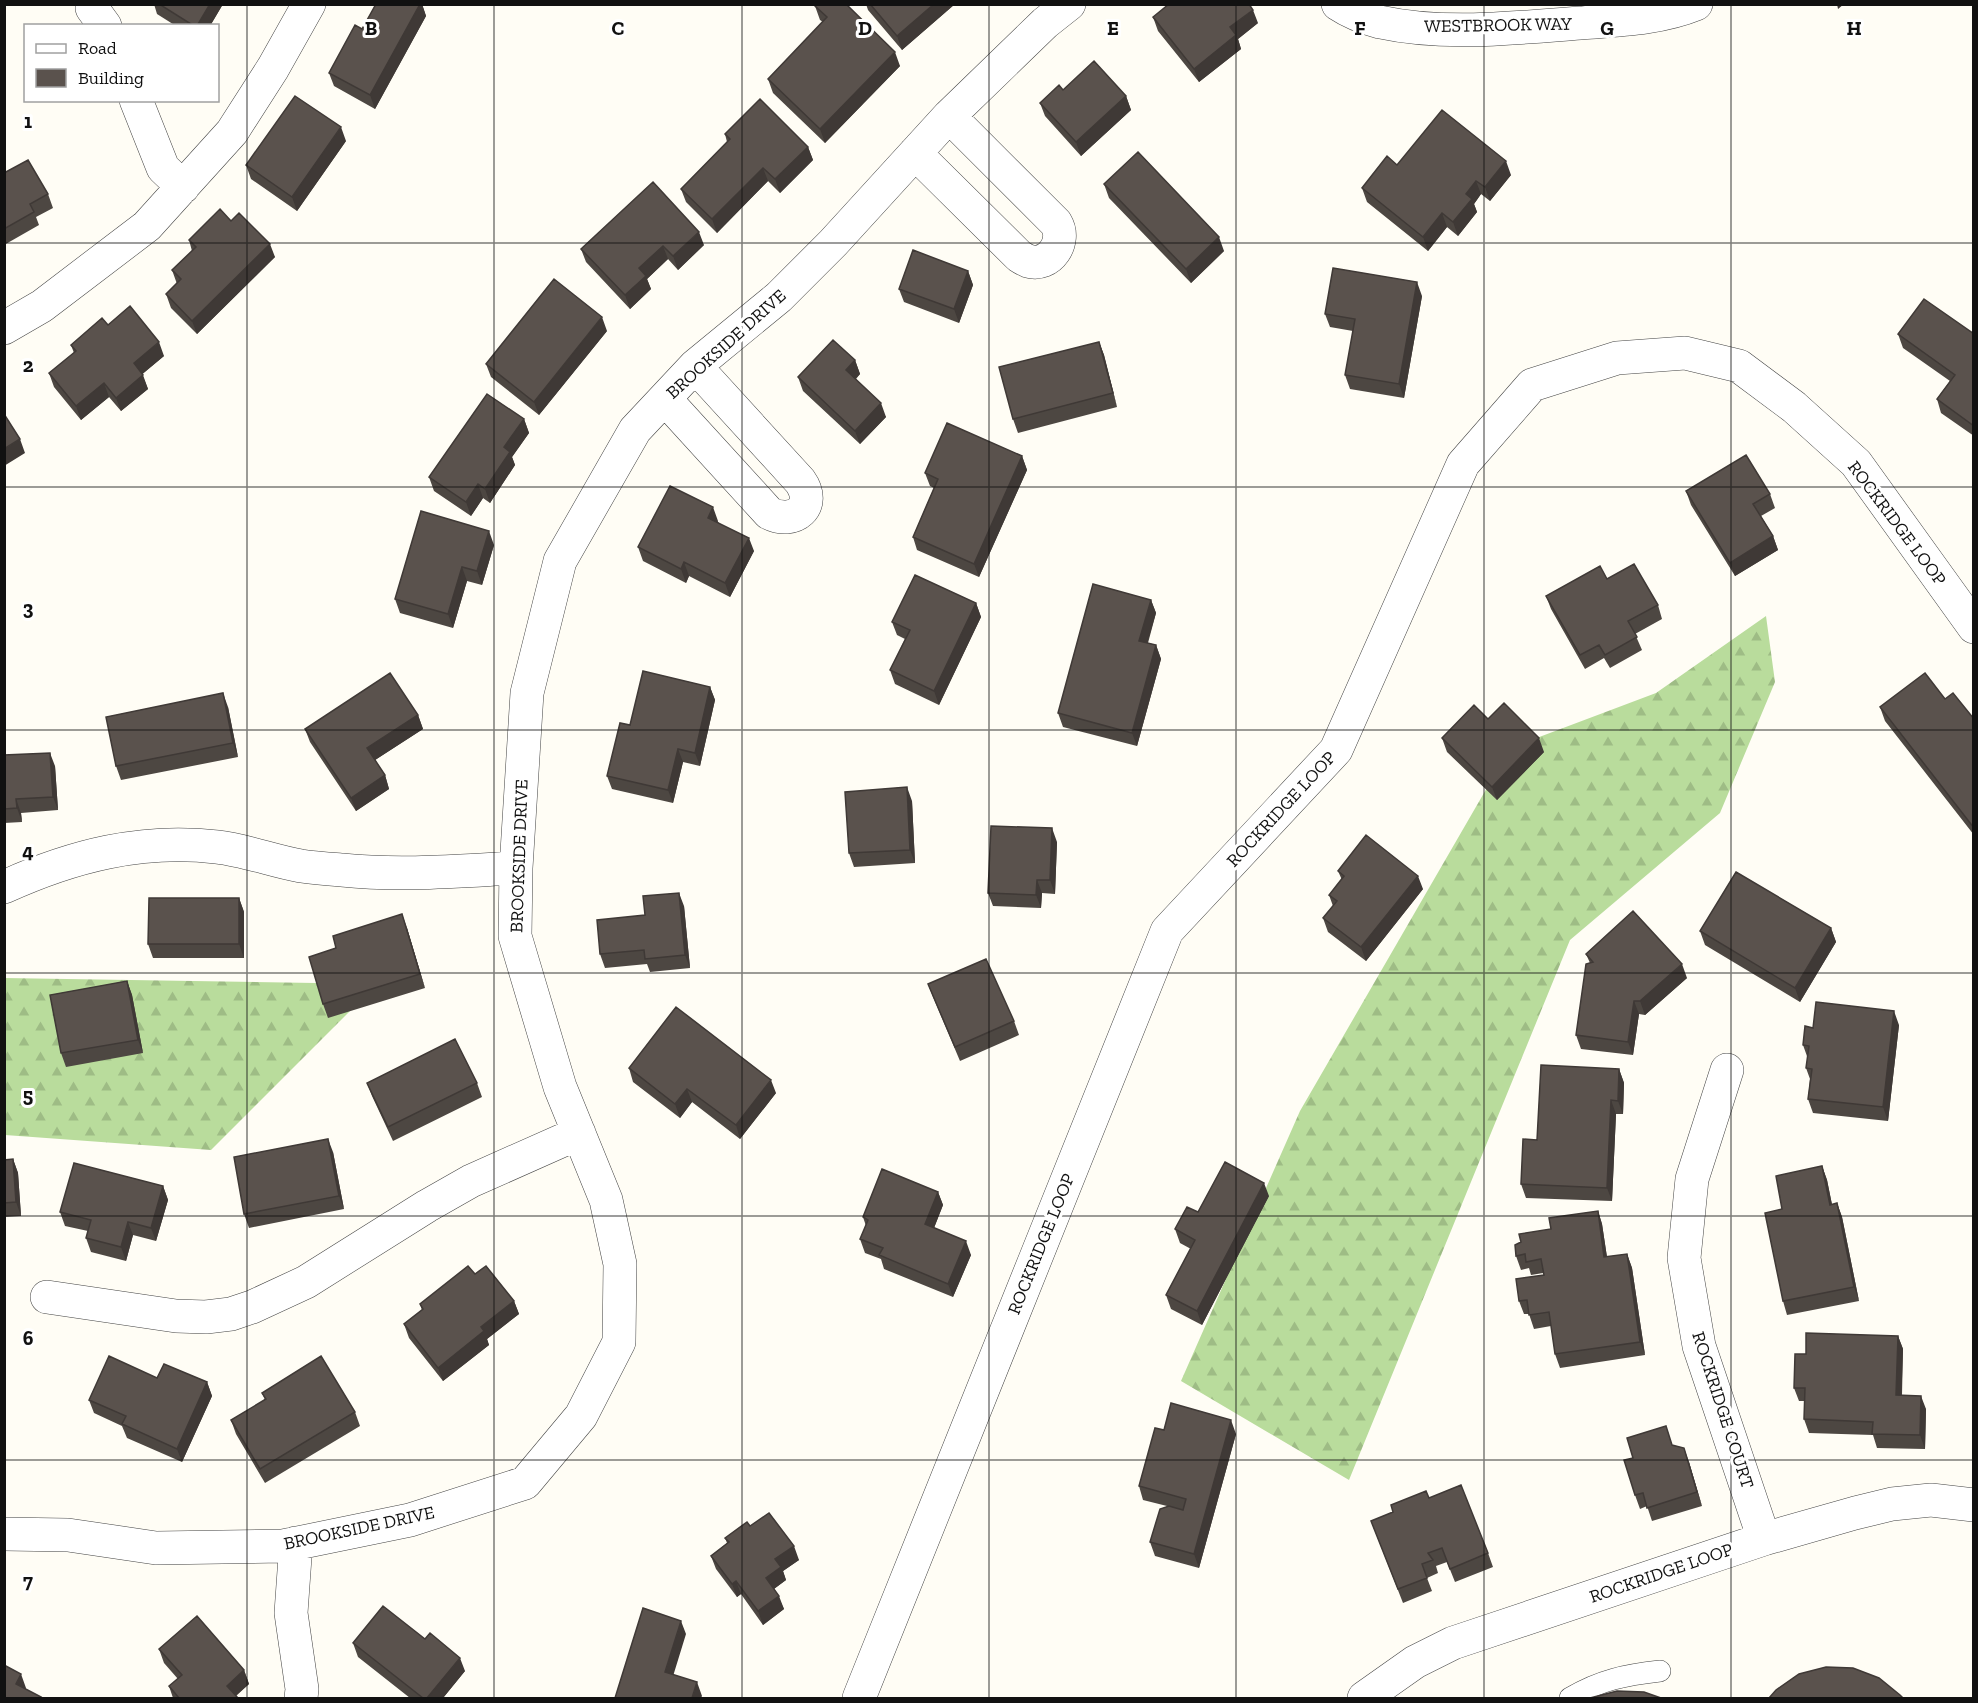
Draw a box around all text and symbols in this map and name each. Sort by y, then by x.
street label: WESTBROOK WAY [1424,13,1572,37]
text: B [365,16,377,40]
text: C [612,16,625,40]
text: D [858,16,872,40]
text: E [1107,16,1119,40]
text: F [1354,16,1366,40]
text: G [1600,16,1614,40]
text: H [1846,16,1862,40]
legend [24,24,219,102]
text: Road [78,37,117,59]
text: Building [78,67,144,89]
text: 1 [24,109,32,133]
street label: BROOKSIDE DRIVE [662,284,790,404]
text: 2 [23,353,34,377]
street label: ROCKRIDGE LOOP [1843,456,1951,590]
text: 3 [23,596,34,620]
street label: ROCKRIDGE LOOP [1222,747,1340,871]
street label: BROOKSIDE DRIVE [505,779,533,933]
text: 4 [22,839,34,863]
text: 5 [23,1083,33,1107]
street label: ROCKRIDGE LOOP [1003,1170,1079,1318]
text: 6 [23,1326,34,1350]
street label: ROCKRIDGE COURT [1687,1329,1759,1491]
street label: BROOKSIDE DRIVE [282,1501,436,1555]
street label: ROCKRIDGE LOOP [1586,1538,1736,1608]
text: 7 [23,1569,33,1593]

